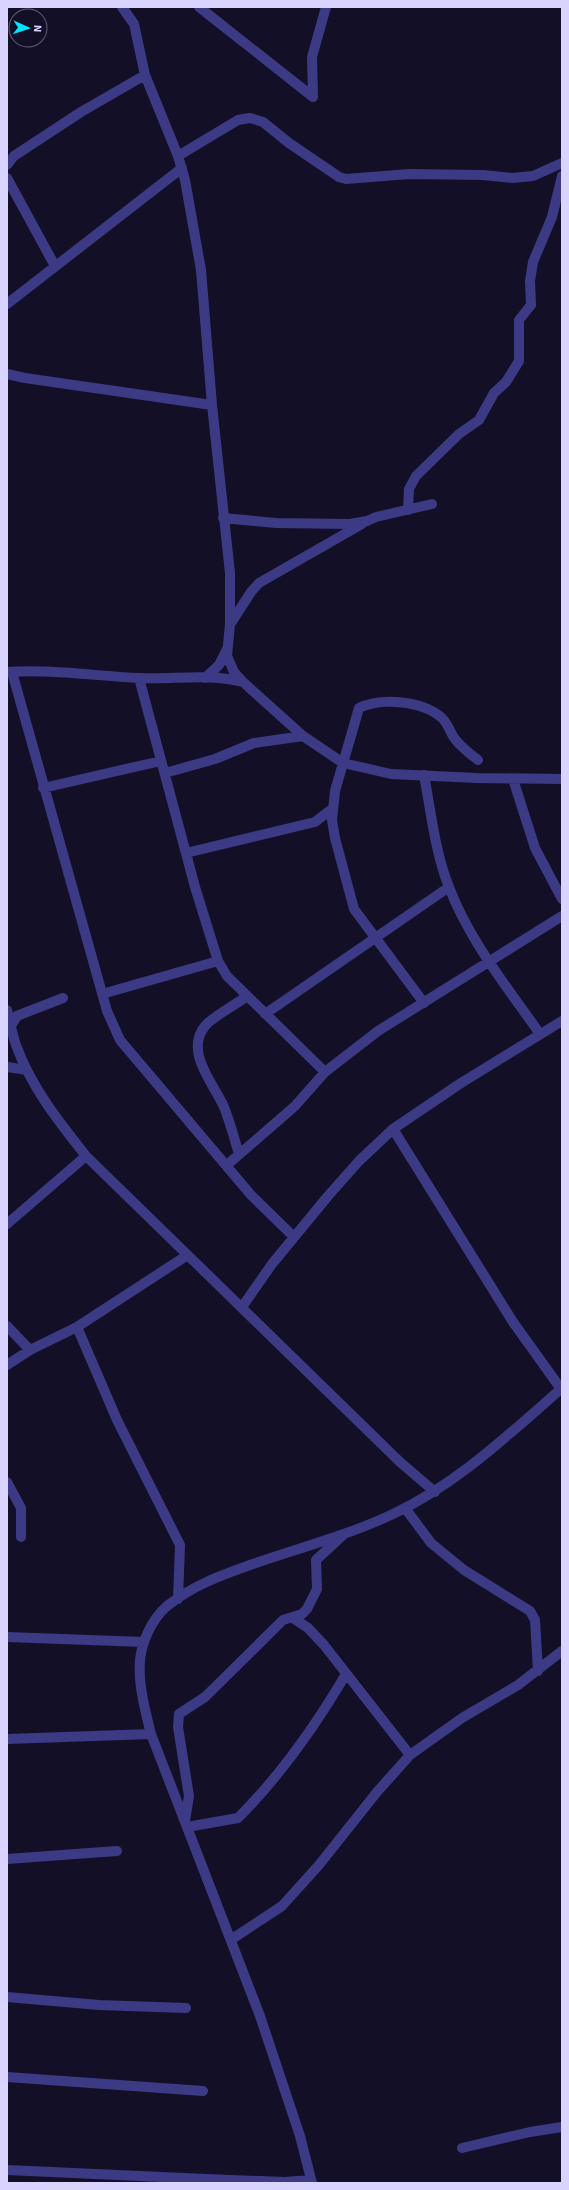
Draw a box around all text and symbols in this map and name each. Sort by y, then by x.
north arrow [8,8,48,48]
text: N [30,24,45,33]

